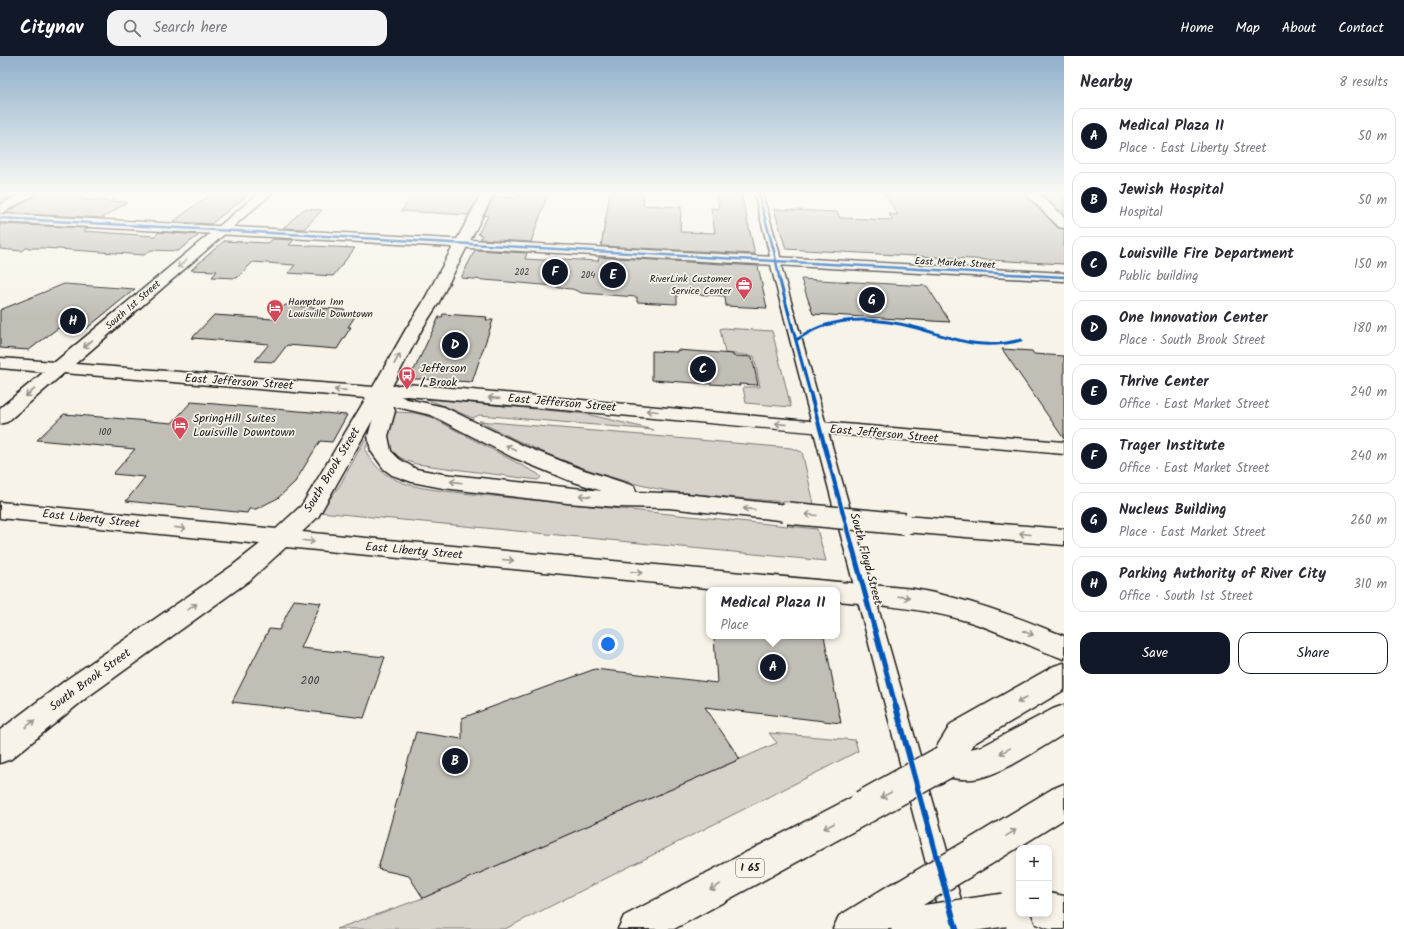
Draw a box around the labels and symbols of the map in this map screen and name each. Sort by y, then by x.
street label: East Market Street [914,253,996,273]
pin: F [542,257,568,287]
one-way arrow [176,259,187,268]
pin: E [600,260,626,290]
house number: 202 [515,265,529,280]
house number: 204 [581,268,595,283]
place label: RiverLink Customer Service Center [650,271,732,299]
office icon: RiverLink Customer Service Center [734,275,754,300]
street label: South 1st Street [102,276,164,334]
pin: G [859,285,885,315]
place label: Hampton Inn Louisville Downtown [288,294,373,322]
hotel icon: Hampton Inn Louisville Downtown [265,298,285,323]
pin: H [60,306,86,336]
pin: D [442,330,468,360]
one-way arrow [82,339,93,348]
one-way arrow [394,353,402,365]
pin: C [690,354,716,384]
place label: Jefferson / Brook [420,359,466,392]
bus stop icon: Jefferson / Brook [397,365,417,390]
street label: East Jefferson Street [184,369,294,395]
one-way arrow [334,386,347,393]
one-way arrow [24,389,35,398]
street label: East Jefferson Street [507,389,617,417]
one-way arrow [488,394,501,401]
one-way arrow [646,407,659,415]
place label: SpringHill Suites Louisville Downtown [193,409,295,442]
hotel icon: SpringHill Suites Louisville Downtown [170,415,190,440]
street label: East Jefferson Street [829,420,939,448]
one-way arrow [775,421,788,428]
street label: South Brook Street [299,423,365,516]
house number: 100 [98,424,112,440]
one-way arrow [505,443,517,451]
one-way arrow [450,478,463,486]
one-way arrow [579,493,592,500]
street label: East Liberty Street [41,504,141,534]
one-way arrow [743,505,756,513]
street label: South Floyd Street [845,511,888,608]
one-way arrow [804,512,817,519]
one-way arrow [173,524,186,532]
one-way arrow [1019,531,1032,538]
one-way arrow [302,537,315,545]
street label: East Liberty Street [364,537,464,565]
one-way arrow [501,556,514,563]
one-way arrow [630,568,643,576]
one-way arrow [897,594,910,601]
one-way arrow [187,603,198,611]
one-way arrow [1022,630,1034,637]
your location [598,634,618,654]
street label: South Brook Street [45,644,135,716]
pin: A [760,652,786,682]
house number: 200 [301,671,319,690]
one-way arrow [1016,696,1028,704]
one-way arrow [25,720,36,728]
pin: B [442,746,468,776]
one-way arrow [999,748,1011,756]
one-way arrow [881,791,893,799]
one-way arrow [823,823,835,830]
one-way arrow [1005,828,1017,836]
road number: I 65 [736,859,764,877]
one-way arrow [709,884,721,892]

